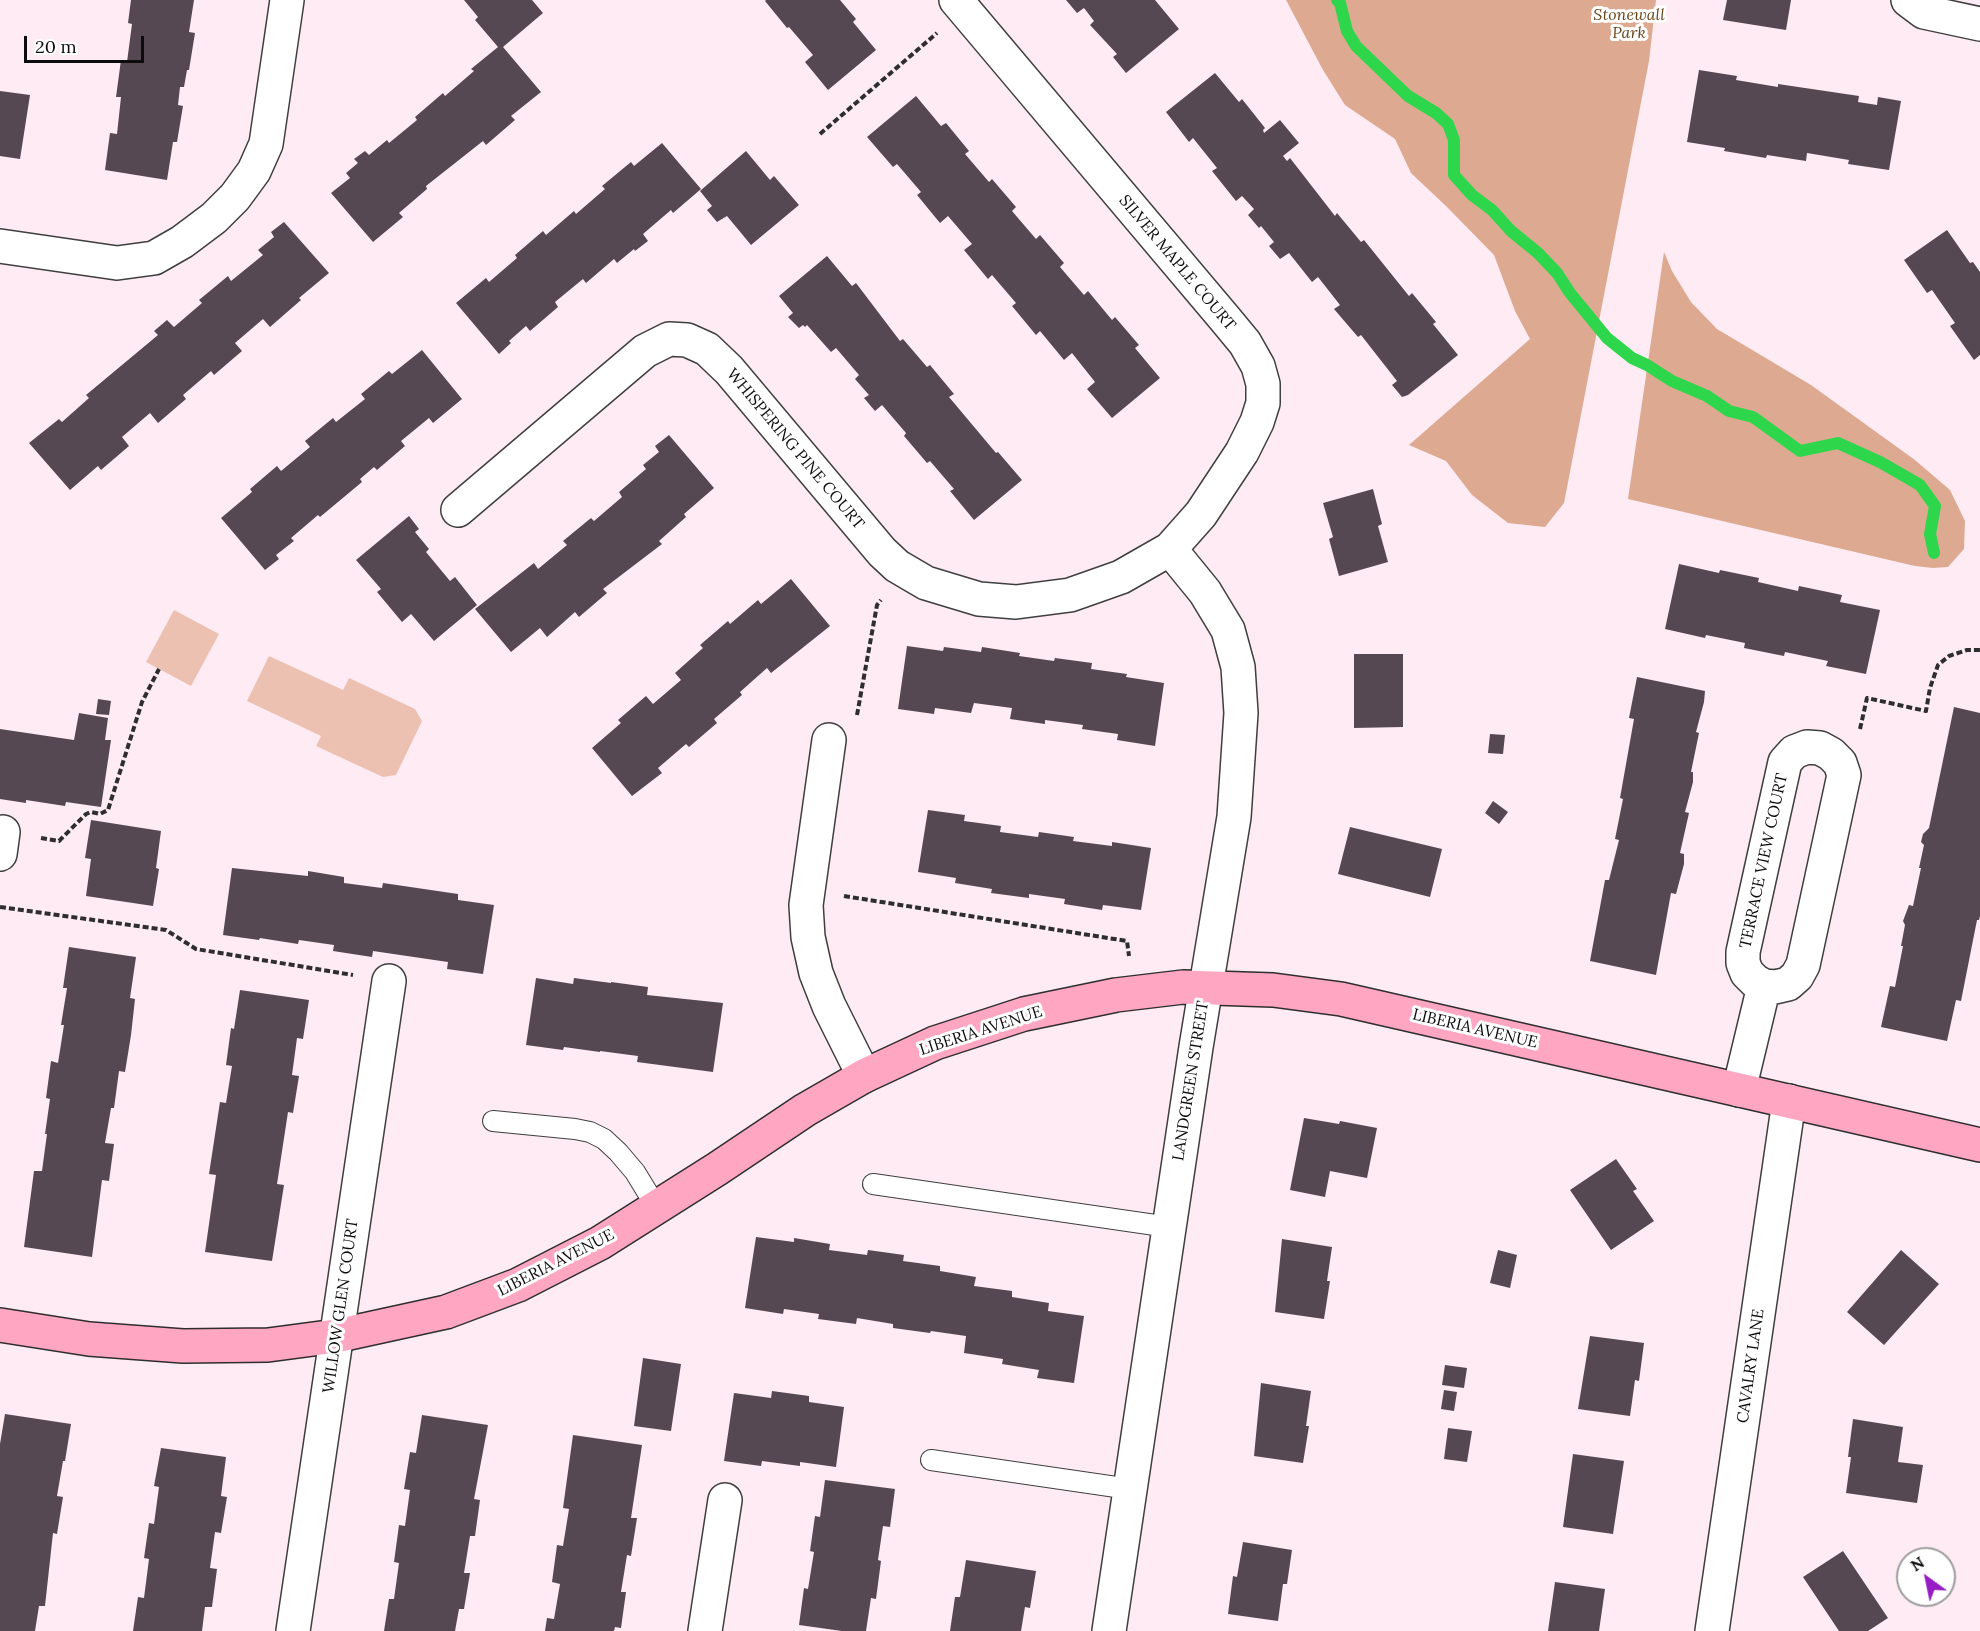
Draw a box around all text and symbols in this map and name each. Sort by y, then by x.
park label: Stonewall Park [1593,5,1665,43]
scale bar [27,24,147,62]
text: 20 m [35,35,77,58]
street label: SILVER MAPLE COURT [1115,191,1239,335]
street label: WHISPERING PINE COURT [722,365,868,533]
street label: TERRACE VIEW COURT [1736,772,1792,950]
street label: LANDGREEN STREET [1169,1000,1213,1162]
street label: LIBERIA AVENUE [917,1002,1045,1060]
street label: LIBERIA AVENUE [1410,1005,1540,1053]
street label: WILLOW GLEN COURT [319,1218,363,1394]
street label: LIBERIA AVENUE [495,1225,617,1301]
street label: CAVALRY LANE [1733,1308,1769,1424]
north arrow [1896,1547,1956,1607]
text: N [1907,1552,1928,1575]

